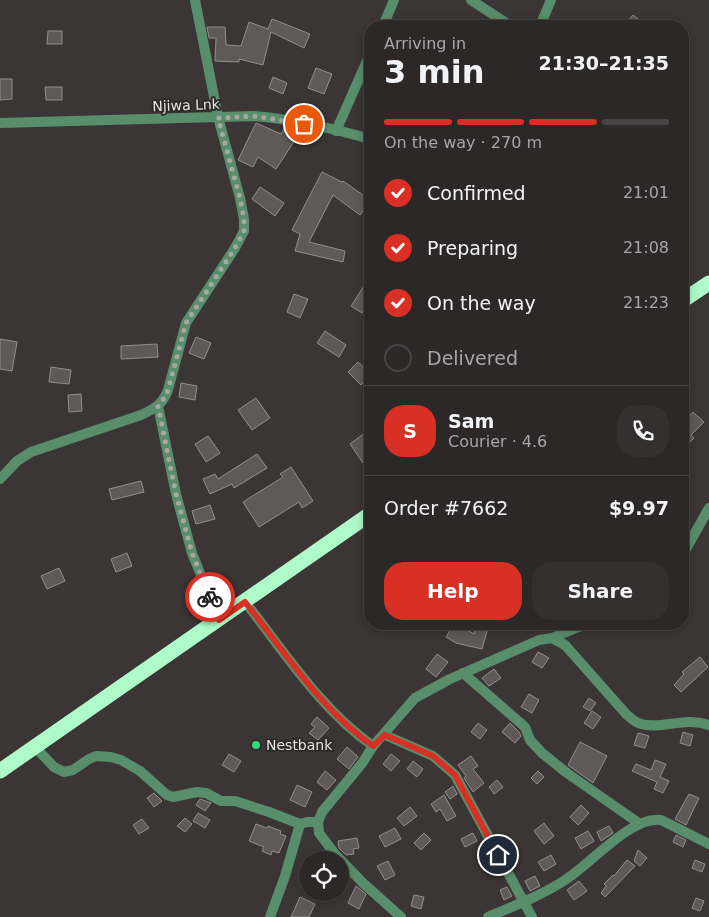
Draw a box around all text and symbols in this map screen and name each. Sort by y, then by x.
text: Arriving in [384,34,466,53]
text: 21:30–21:35 [539,52,669,74]
text: 3 min [384,53,485,91]
street label: Njiwa Lnk [152,96,221,114]
pin [283,103,325,145]
icon: bag [290,110,318,138]
text: On the way · 270 m [384,133,542,152]
icon: check [384,179,412,207]
text: Confirmed [427,182,526,204]
text: 21:01 [623,183,669,202]
icon: check [384,234,412,262]
text: Preparing [427,237,518,259]
text: 21:08 [623,238,669,257]
icon: check [384,289,412,317]
text: On the way [427,292,536,314]
text: 21:23 [623,293,669,312]
text: Delivered [427,347,518,369]
button: phone [617,405,669,457]
text: Sam [448,410,494,432]
text: S [403,420,417,442]
text: Courier · 4.6 [448,432,547,451]
text: Order #7662 [384,497,508,519]
text: $9.97 [609,497,669,519]
button: Help [384,562,522,620]
button: Share [532,562,669,620]
courier [185,572,235,622]
icon: bike [196,583,224,611]
place label: Nestbank [266,737,333,753]
marker: Nestbank [250,739,262,751]
pin [477,834,519,876]
icon: home [484,841,512,869]
map controls [299,851,349,901]
button: locate [299,851,349,901]

